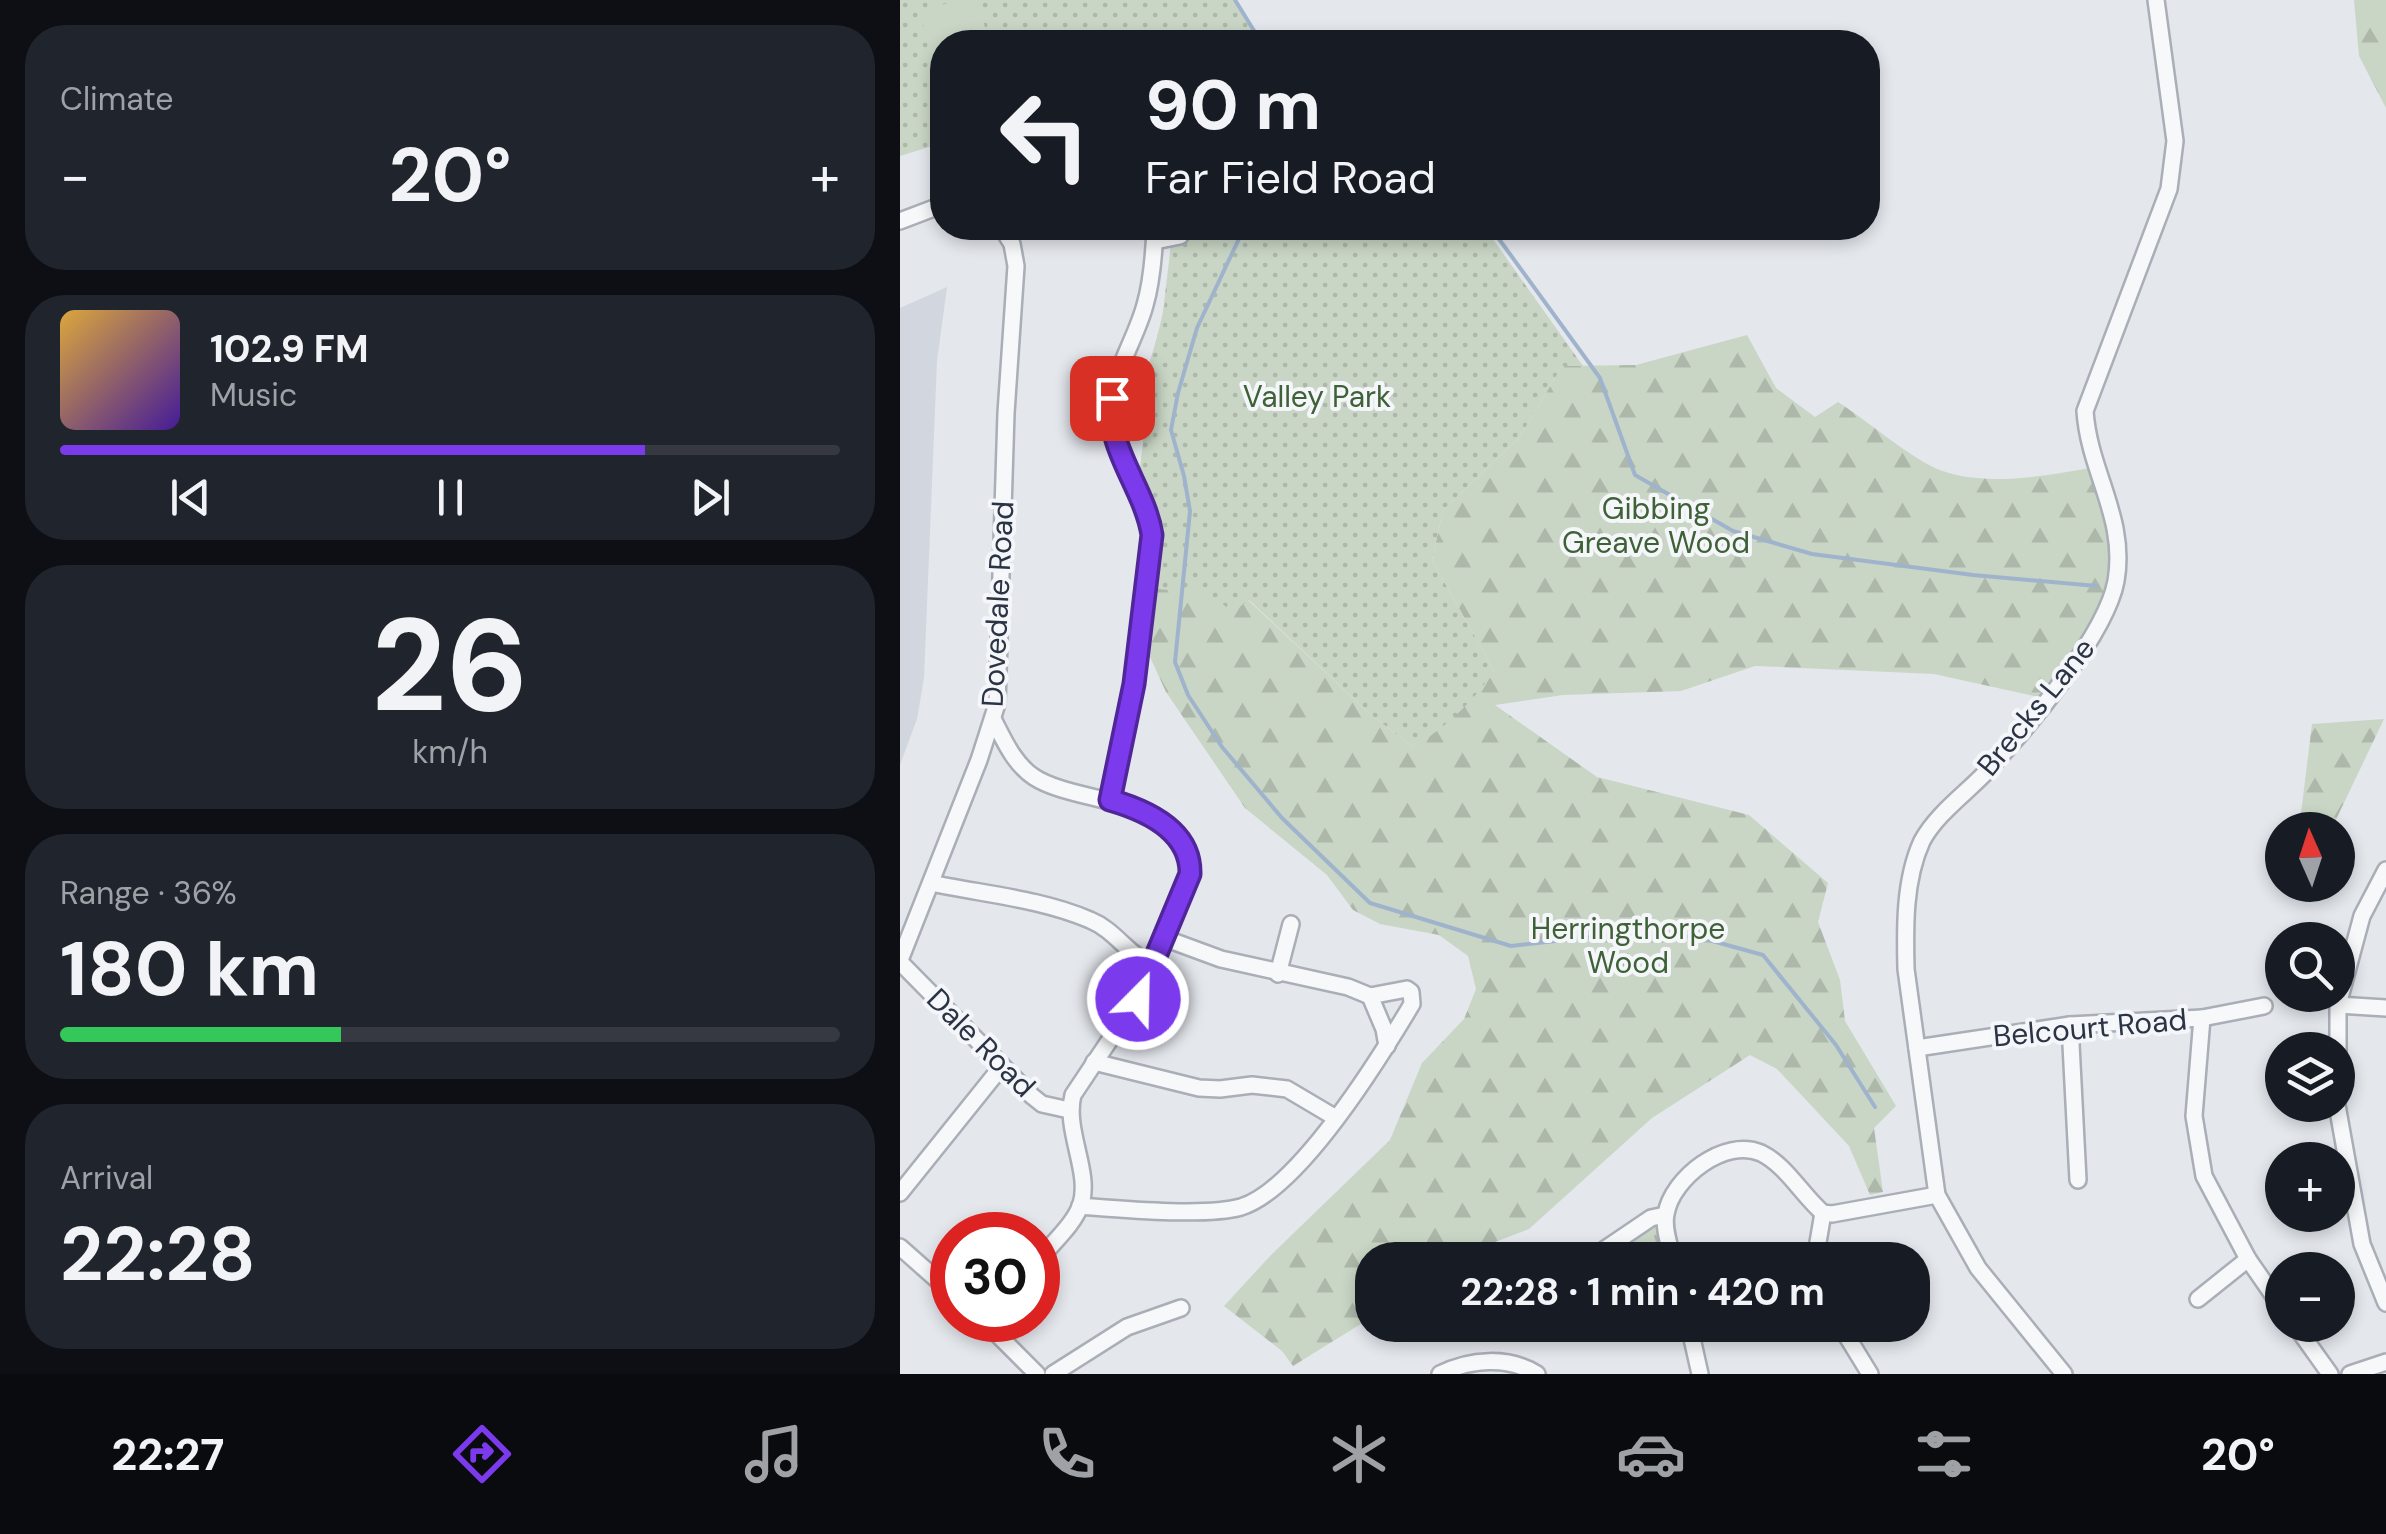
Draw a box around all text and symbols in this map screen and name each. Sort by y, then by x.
text: 90 m [1145,60,1321,151]
icon: left [980,70,1110,200]
text: Climate [60,78,174,120]
text: 20° [389,127,512,224]
text: − [60,140,90,212]
text: + [810,140,840,212]
text: Far Field Road [1145,148,1436,207]
text: 102.9 FM [210,324,369,374]
pin [1070,356,1155,441]
icon: arrive [1085,371,1140,426]
text: Music [210,374,297,416]
park label: Valley Park [1243,377,1391,416]
icon: previous [163,470,218,525]
icon: pause [423,470,478,525]
icon: next [683,470,738,525]
park label: Gibbing Greave Wood [1562,489,1750,562]
street label: Dovedale Road [973,500,1022,708]
text: 26 [371,581,529,750]
street label: Brecks Lane [1968,630,2103,784]
text: km/h [412,731,488,773]
north arrow [2265,812,2355,902]
map controls [2265,812,2355,1342]
text: Range · 36% [60,872,237,914]
park label: Herringthorpe Wood [1531,909,1725,982]
text: 180 km [60,921,319,1018]
button: search [2265,922,2355,1012]
position arrow [1086,947,1190,1051]
street label: Dale Road [919,980,1044,1105]
street label: Belcourt Road [1991,1000,2189,1055]
button: layers [2265,1032,2355,1122]
button: + [2265,1142,2355,1232]
text: Arrival [60,1157,153,1199]
text: 22:28 [60,1206,256,1303]
speed limit sign: 30 [930,1212,1060,1342]
button: − [2265,1252,2355,1342]
text: 22:28 · 1 min · 420 m [1460,1267,1825,1317]
icon: directions [447,1419,517,1489]
icon: music [739,1419,809,1489]
icon: phone [1032,1419,1102,1489]
icon: climate [1324,1419,1394,1489]
icon: car [1616,1419,1686,1489]
icon: filters [1909,1419,1979,1489]
text: 22:27 [111,1425,224,1484]
text: 20° [2201,1425,2275,1484]

